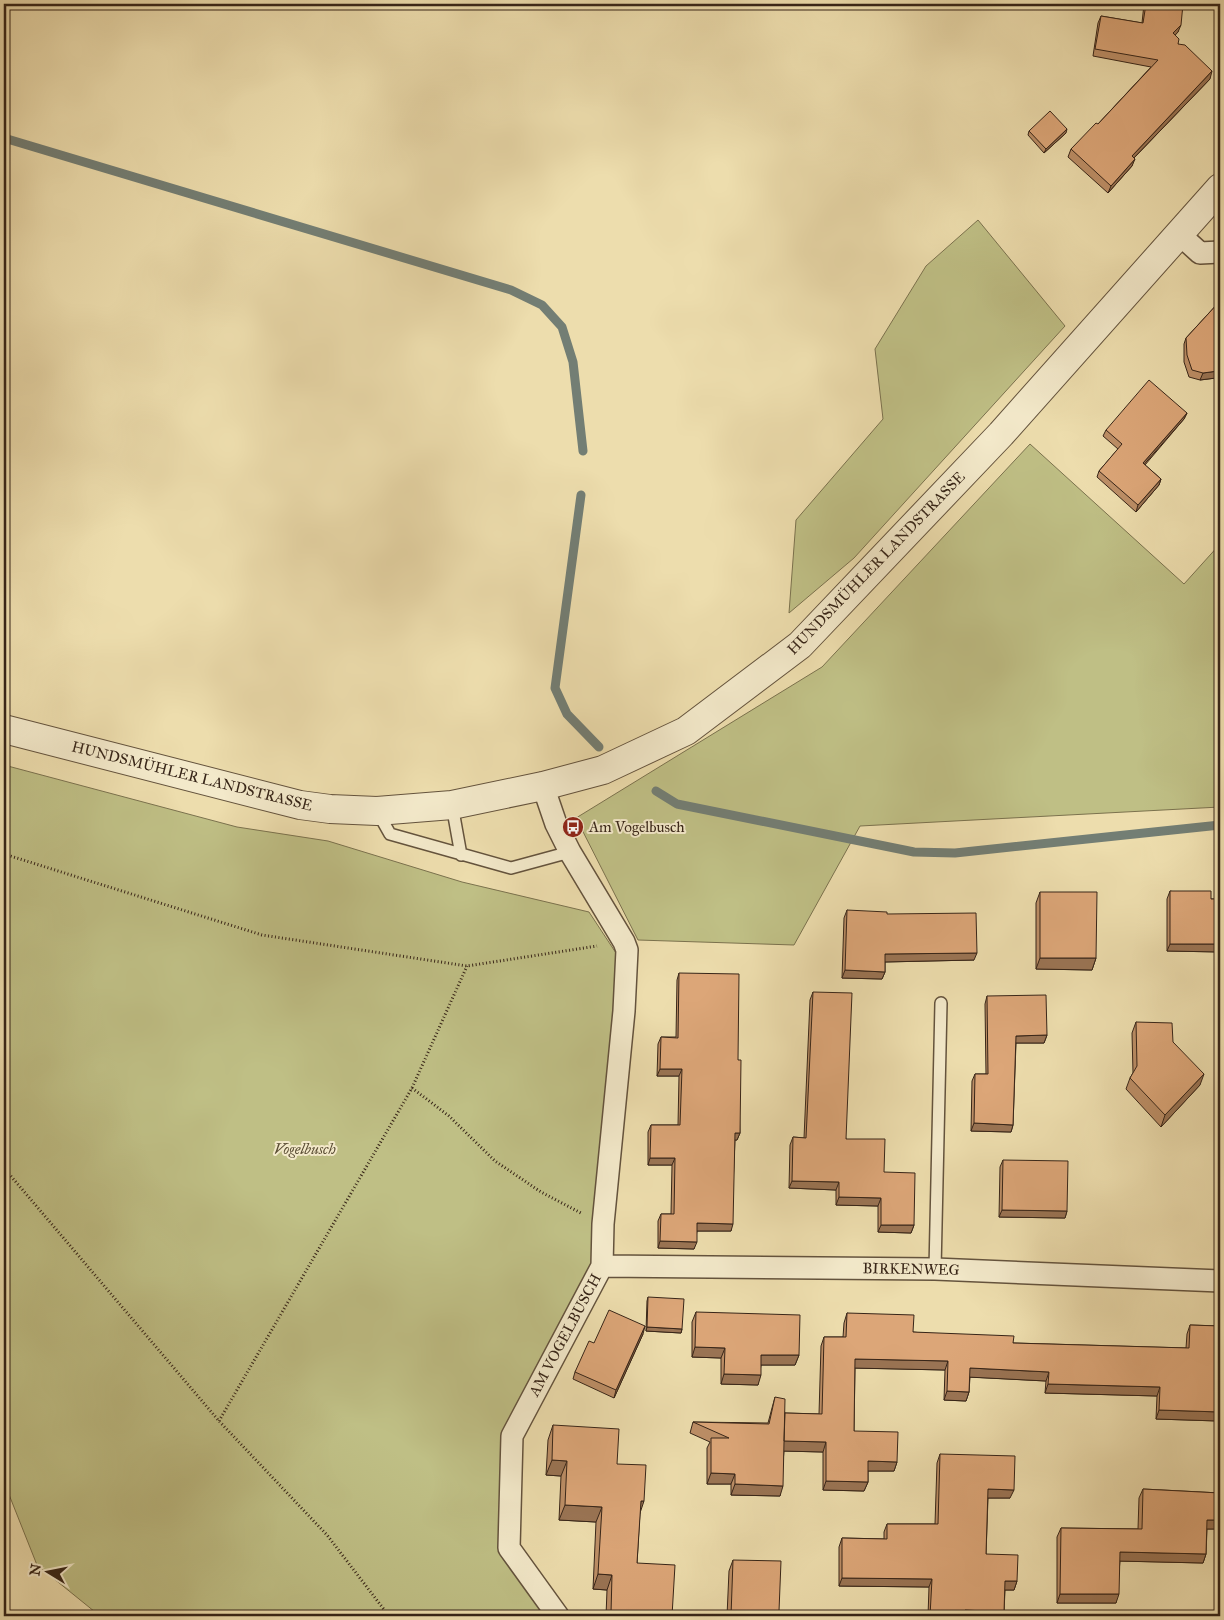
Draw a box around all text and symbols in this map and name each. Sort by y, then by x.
street label: HUNDSMÜHLER LANDSTRASSE [783,467,969,658]
street label: HUNDSMÜHLER LANDSTRASSE [70,736,315,815]
bus stop icon: Am Vogelbusch [561,815,585,839]
place label: Am Vogelbusch [588,818,685,836]
park label: Vogelbusch [274,1140,337,1158]
street label: BIRKENWEG [862,1259,960,1279]
street label: AM VOGELBUSCH [525,1270,605,1400]
north arrow [22,1548,72,1598]
text: N [26,1562,45,1577]

